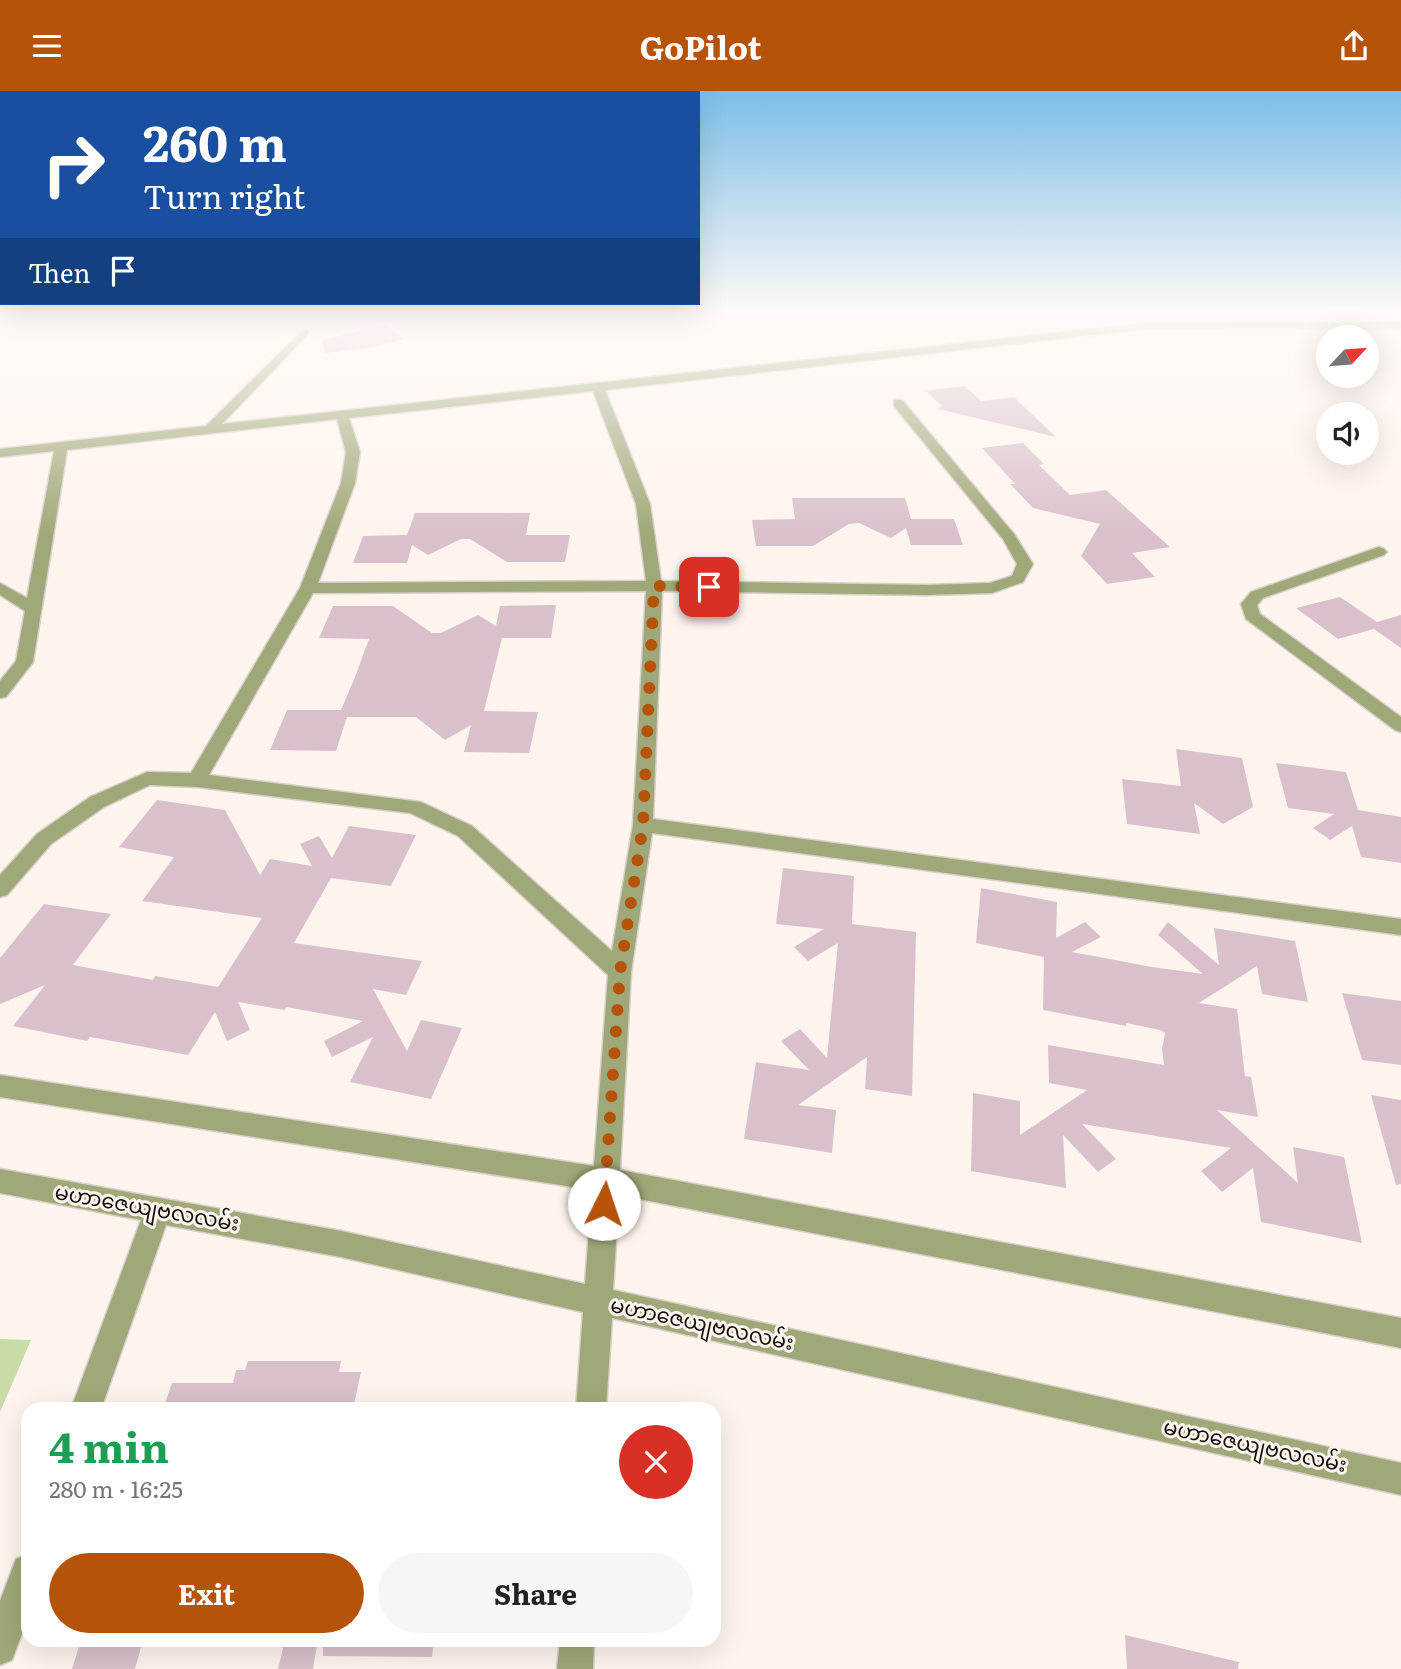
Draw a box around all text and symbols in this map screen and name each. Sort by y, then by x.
text: GoPilot [639,22,762,70]
icon: menu [28,27,66,65]
icon: share [1335,27,1373,65]
text: 260 m [143,104,287,177]
icon: right [28,119,119,210]
text: Turn right [143,171,305,219]
text: Then [28,252,90,291]
icon: arrive [104,252,142,290]
north arrow [1316,325,1379,389]
map controls [1316,325,1379,465]
button: sound [1316,402,1379,465]
pin [679,557,739,617]
icon: arrive [690,568,728,606]
position arrow [567,1167,641,1241]
street label: မဟာဇေယျဗလလမ်း [52,1174,242,1242]
street label: မဟာဇေယျဗလလမ်း [607,1287,797,1361]
street label: မဟာဇေယျဗလလမ်း [1160,1409,1350,1483]
text: 4 min [49,1414,169,1476]
button: close [619,1425,693,1499]
text: 280 m · 16:25 [49,1471,183,1505]
button: Exit [49,1553,364,1633]
button: Share [378,1553,693,1633]

